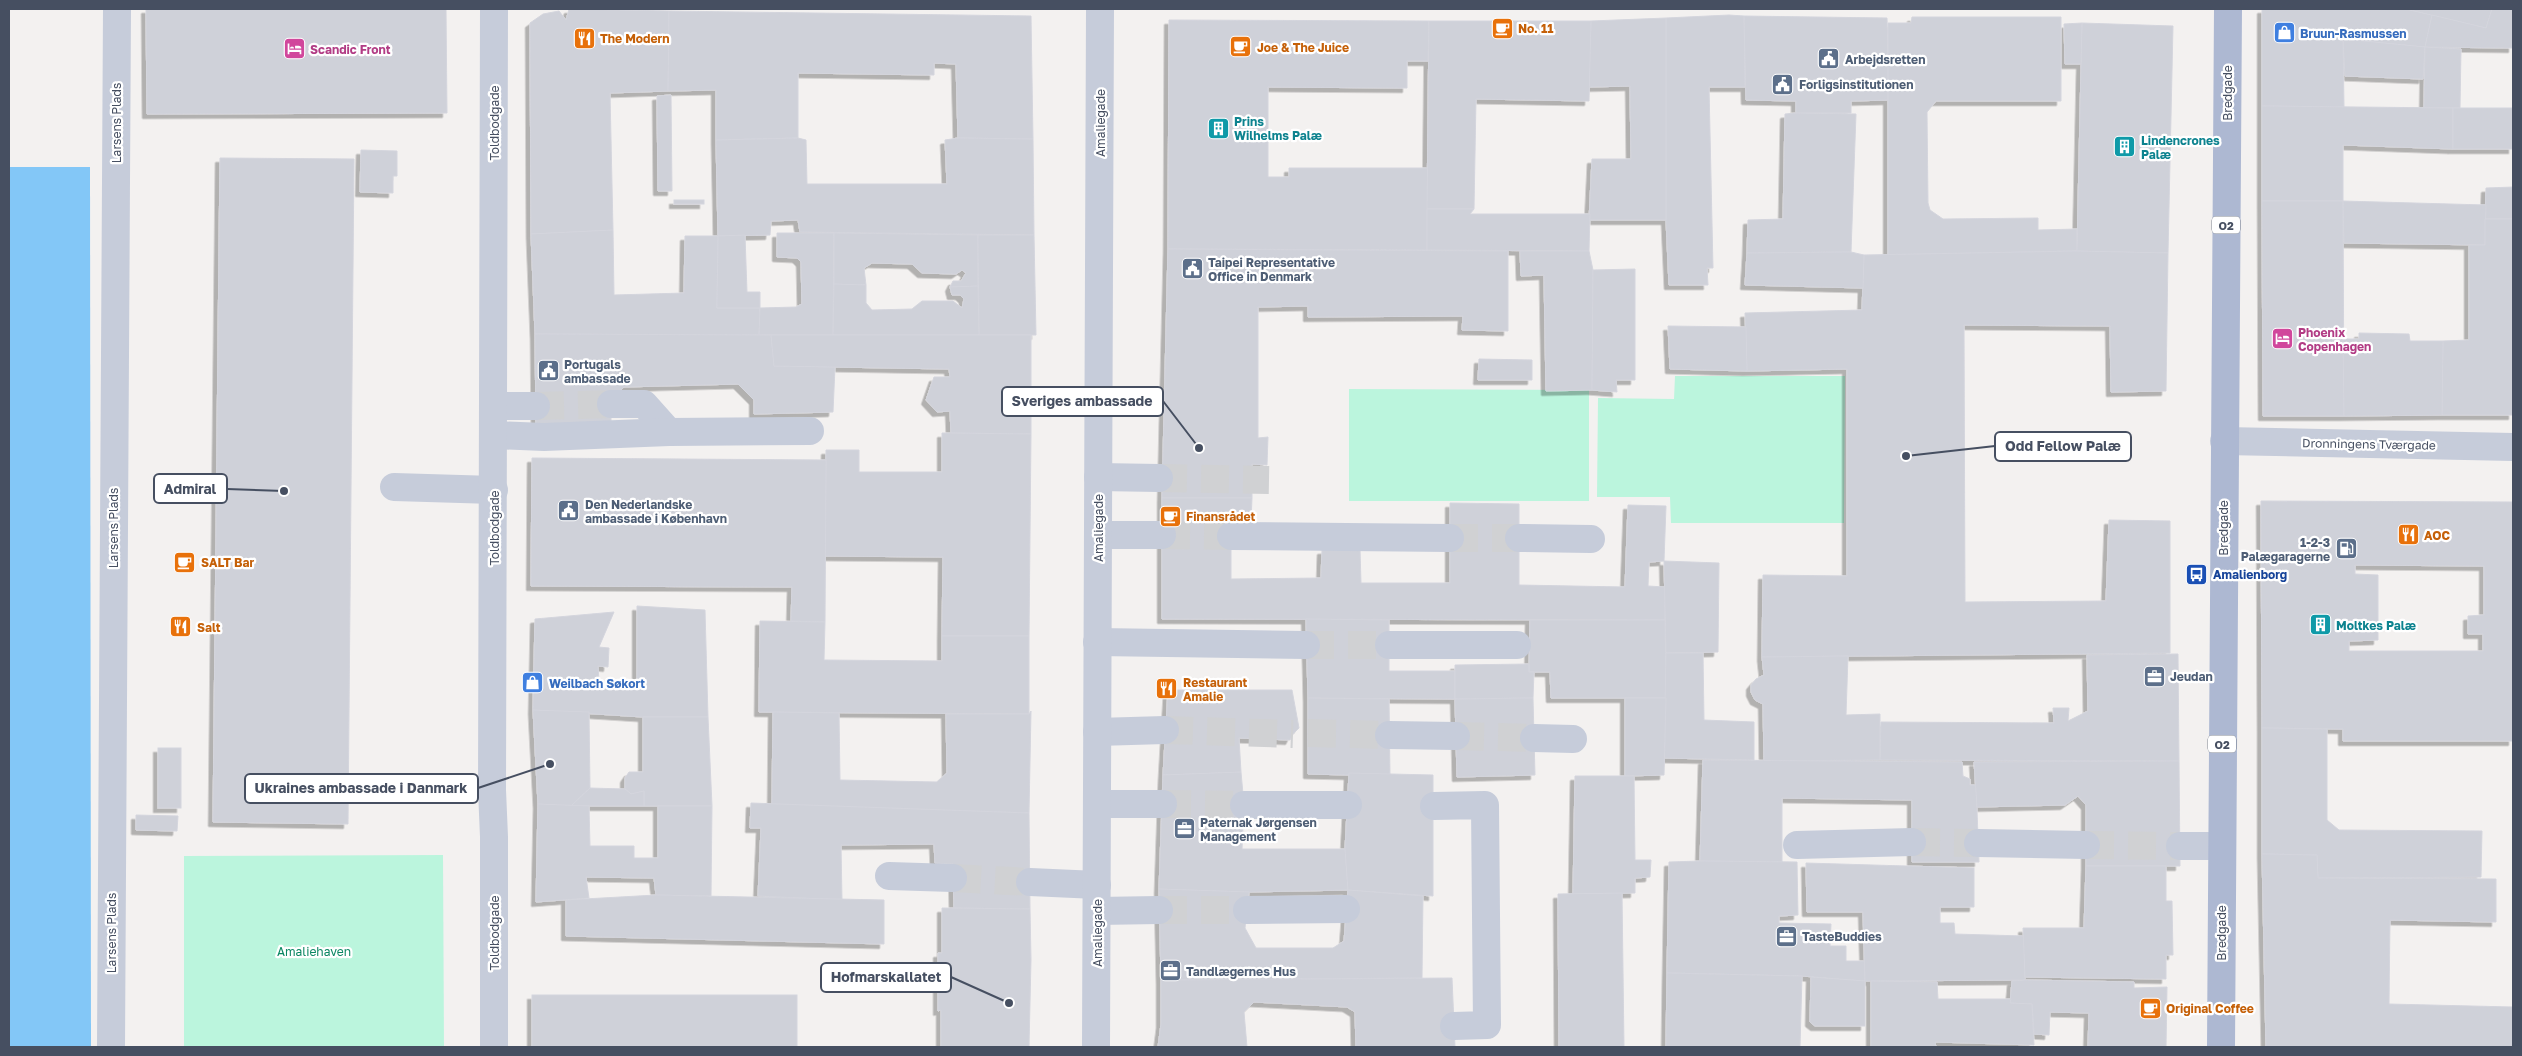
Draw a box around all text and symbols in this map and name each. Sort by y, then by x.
cafe icon: No. 11 [1490,16,1514,40]
place label: No. 11 [1518,21,1553,36]
shop icon: Bruun-Rasmussen [2272,21,2296,45]
restaurant icon: The Modern [572,26,596,50]
place label: Bruun-Rasmussen [2300,26,2407,41]
place label: The Modern [600,31,669,46]
cafe icon: Joe & The Juice [1229,35,1253,59]
hotel icon: Scandic Front [282,37,306,61]
place label: Joe & The Juice [1257,40,1349,55]
place label: Scandic Front [310,42,391,57]
public building icon: Arbejdsretten [1817,47,1841,71]
place label: Arbejdsretten [1845,52,1925,67]
street label: Bredgade [2220,65,2235,121]
public building icon: Forligsinstitutionen [1771,72,1795,96]
place label: Forligsinstitutionen [1799,77,1913,92]
street label: Larsens Plads [109,83,124,163]
street label: Toldbodgade [487,85,502,161]
street label: Amaliegade [1093,89,1108,157]
place label: Prins Wilhelms Palæ [1234,114,1322,143]
building icon: Prins Wilhelms Palæ [1206,116,1230,140]
place label: Lindencrones Palæ [2141,133,2220,162]
building icon: Lindencrones Palæ [2113,135,2137,159]
road number: O2 [2212,216,2240,234]
place label: Taipei Representative Office in Denmark [1208,255,1335,284]
public building icon: Taipei Representative Office in Denmark [1180,257,1204,281]
place label: Phoenix Copenhagen [2298,325,2371,354]
hotel icon: Phoenix Copenhagen [2270,327,2294,351]
place label: Portugals ambassade [564,357,631,386]
public building icon: Portugals ambassade [536,359,560,383]
callout: Sveriges ambassade [1002,387,1163,416]
text: Sveriges ambassade [1012,392,1152,409]
callout: Odd Fellow Palæ [1995,432,2131,461]
street label: Dronningens Tværgade [2302,435,2436,453]
text: Odd Fellow Palæ [2005,437,2121,454]
callout: Admiral [154,474,227,503]
text: Admiral [164,480,217,497]
street label: Larsens Plads [106,488,121,568]
street label: Toldbodgade [487,490,502,566]
street label: Amaliegade [1091,494,1106,562]
place label: Den Nederlandske ambassade i København [585,497,727,526]
public building icon: Den Nederlandske ambassade i København [557,499,581,523]
street label: Bredgade [2216,500,2231,556]
cafe icon: Finansrådet [1158,504,1182,528]
place label: Finansrådet [1186,509,1255,524]
restaurant icon: AOC [2396,523,2420,547]
place label: AOC [2424,528,2451,543]
place label: 1-2-3 Palægaragerne [2241,535,2330,564]
fuel station icon: 1-2-3 Palægaragerne [2334,537,2358,561]
cafe icon: SALT Bar [173,550,197,574]
place label: SALT Bar [201,555,255,570]
bus stop icon: Amalienborg [2185,562,2209,586]
place label: Amalienborg [2213,567,2287,582]
building icon: Moltkes Palæ [2308,613,2332,637]
restaurant icon: Salt [169,615,193,639]
place label: Moltkes Palæ [2336,618,2416,633]
place label: Salt [197,620,221,635]
office icon: Jeudan [2142,664,2166,688]
place label: Jeudan [2170,669,2213,684]
shop icon: Weilbach Søkort [521,671,545,695]
place label: Restaurant Amalie [1183,675,1248,704]
place label: Weilbach Søkort [549,676,645,691]
restaurant icon: Restaurant Amalie [1155,677,1179,701]
road number: O2 [2208,736,2236,752]
callout: Ukraines ambassade i Danmark [245,774,478,803]
text: Ukraines ambassade i Danmark [255,779,467,796]
place label: Paternak Jørgensen Management [1200,815,1317,844]
office icon: Paternak Jørgensen Management [1172,817,1196,841]
street label: Larsens Plads [104,893,119,973]
street label: Toldbodgade [487,895,502,971]
street label: Amaliegade [1090,899,1105,967]
street label: Bredgade [2214,905,2229,961]
office icon: TasteBuddies [1774,924,1798,948]
place label: TasteBuddies [1802,929,1882,944]
park label: Amaliehaven [277,944,351,959]
office icon: Tandlægernes Hus [1158,959,1182,983]
callout: Hofmarskallatet [821,963,951,992]
place label: Tandlægernes Hus [1186,964,1296,979]
text: Hofmarskallatet [831,968,942,985]
cafe icon: Original Coffee [2138,996,2162,1020]
place label: Original Coffee [2166,1001,2254,1016]

